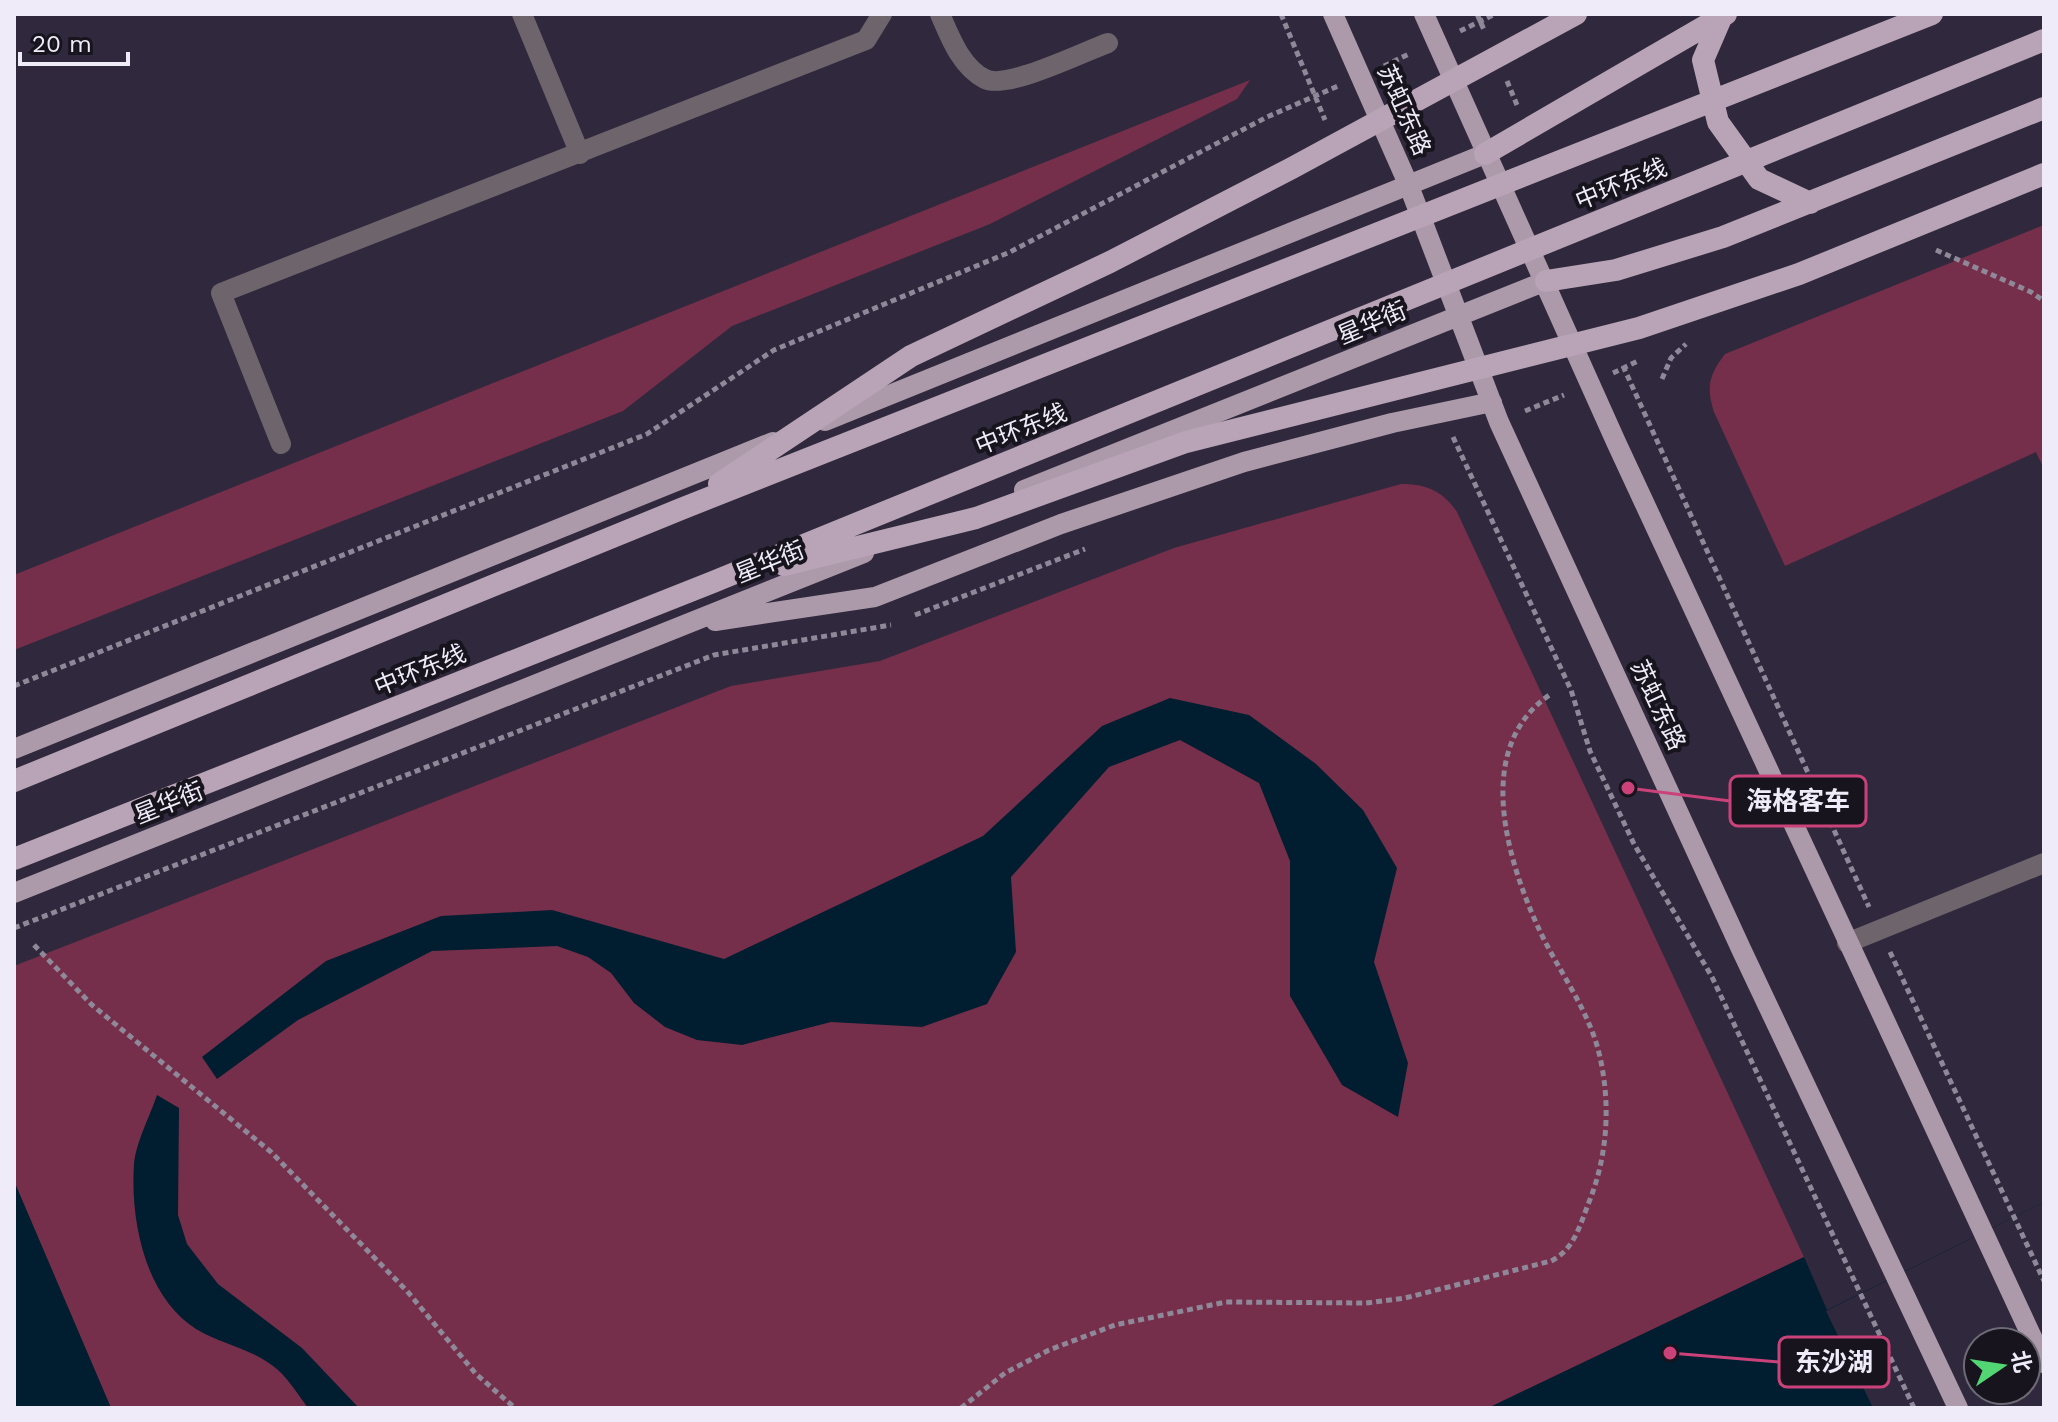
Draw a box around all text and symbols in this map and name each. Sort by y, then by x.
scale bar [20,16,128,66]
text: 20 m [32,30,92,58]
street label: 苏虹东路 [1372,60,1436,160]
street label: 中环东线 [1571,153,1671,215]
street label: 星华街 [1333,296,1411,350]
street label: 中环东线 [971,398,1071,460]
street label: 星华街 [731,536,809,588]
street label: 中环东线 [370,639,470,701]
street label: 苏虹东路 [1625,656,1691,754]
callout: 海格客车 [1730,776,1866,826]
street label: 星华街 [130,777,208,829]
text: 海格客车 [1746,786,1850,816]
north arrow [1962,1326,2042,1406]
callout: 东沙湖 [1779,1337,1889,1387]
text: 东沙湖 [1795,1347,1873,1377]
text: 北 [2006,1348,2036,1375]

